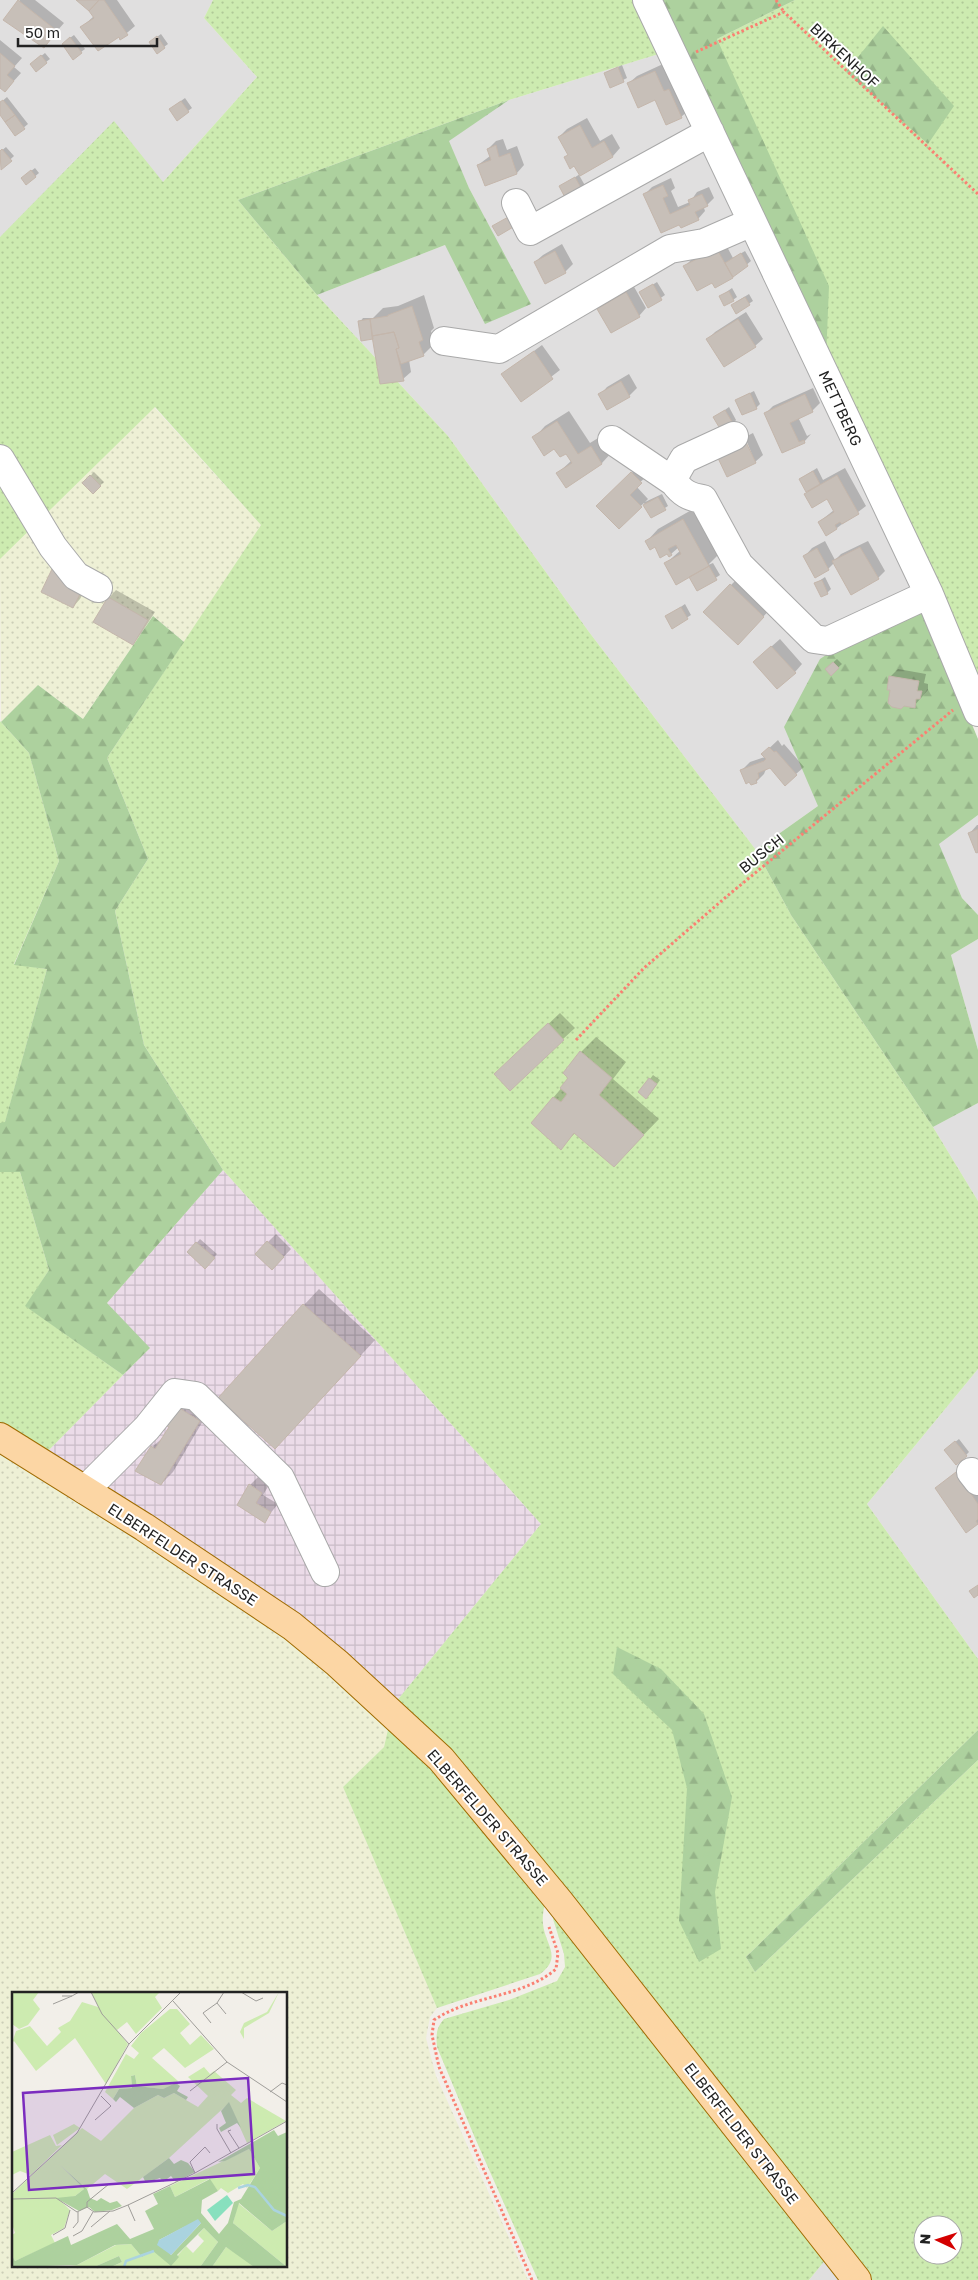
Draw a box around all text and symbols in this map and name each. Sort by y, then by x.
scale bar [18,15,156,47]
street label: BIRKENHOF [807,19,883,91]
text: 50 m [25,23,60,41]
street label: METTBERG [816,367,866,449]
street label: BUSCH [735,830,787,876]
street label: ELBERFELDER STRASSE [105,1499,261,1609]
street label: ELBERFELDER STRASSE [424,1745,552,1889]
inset map [12,1992,288,2268]
street label: ELBERFELDER STRASSE [681,2059,803,2207]
north arrow [913,2215,963,2265]
text: N [916,2233,933,2245]

